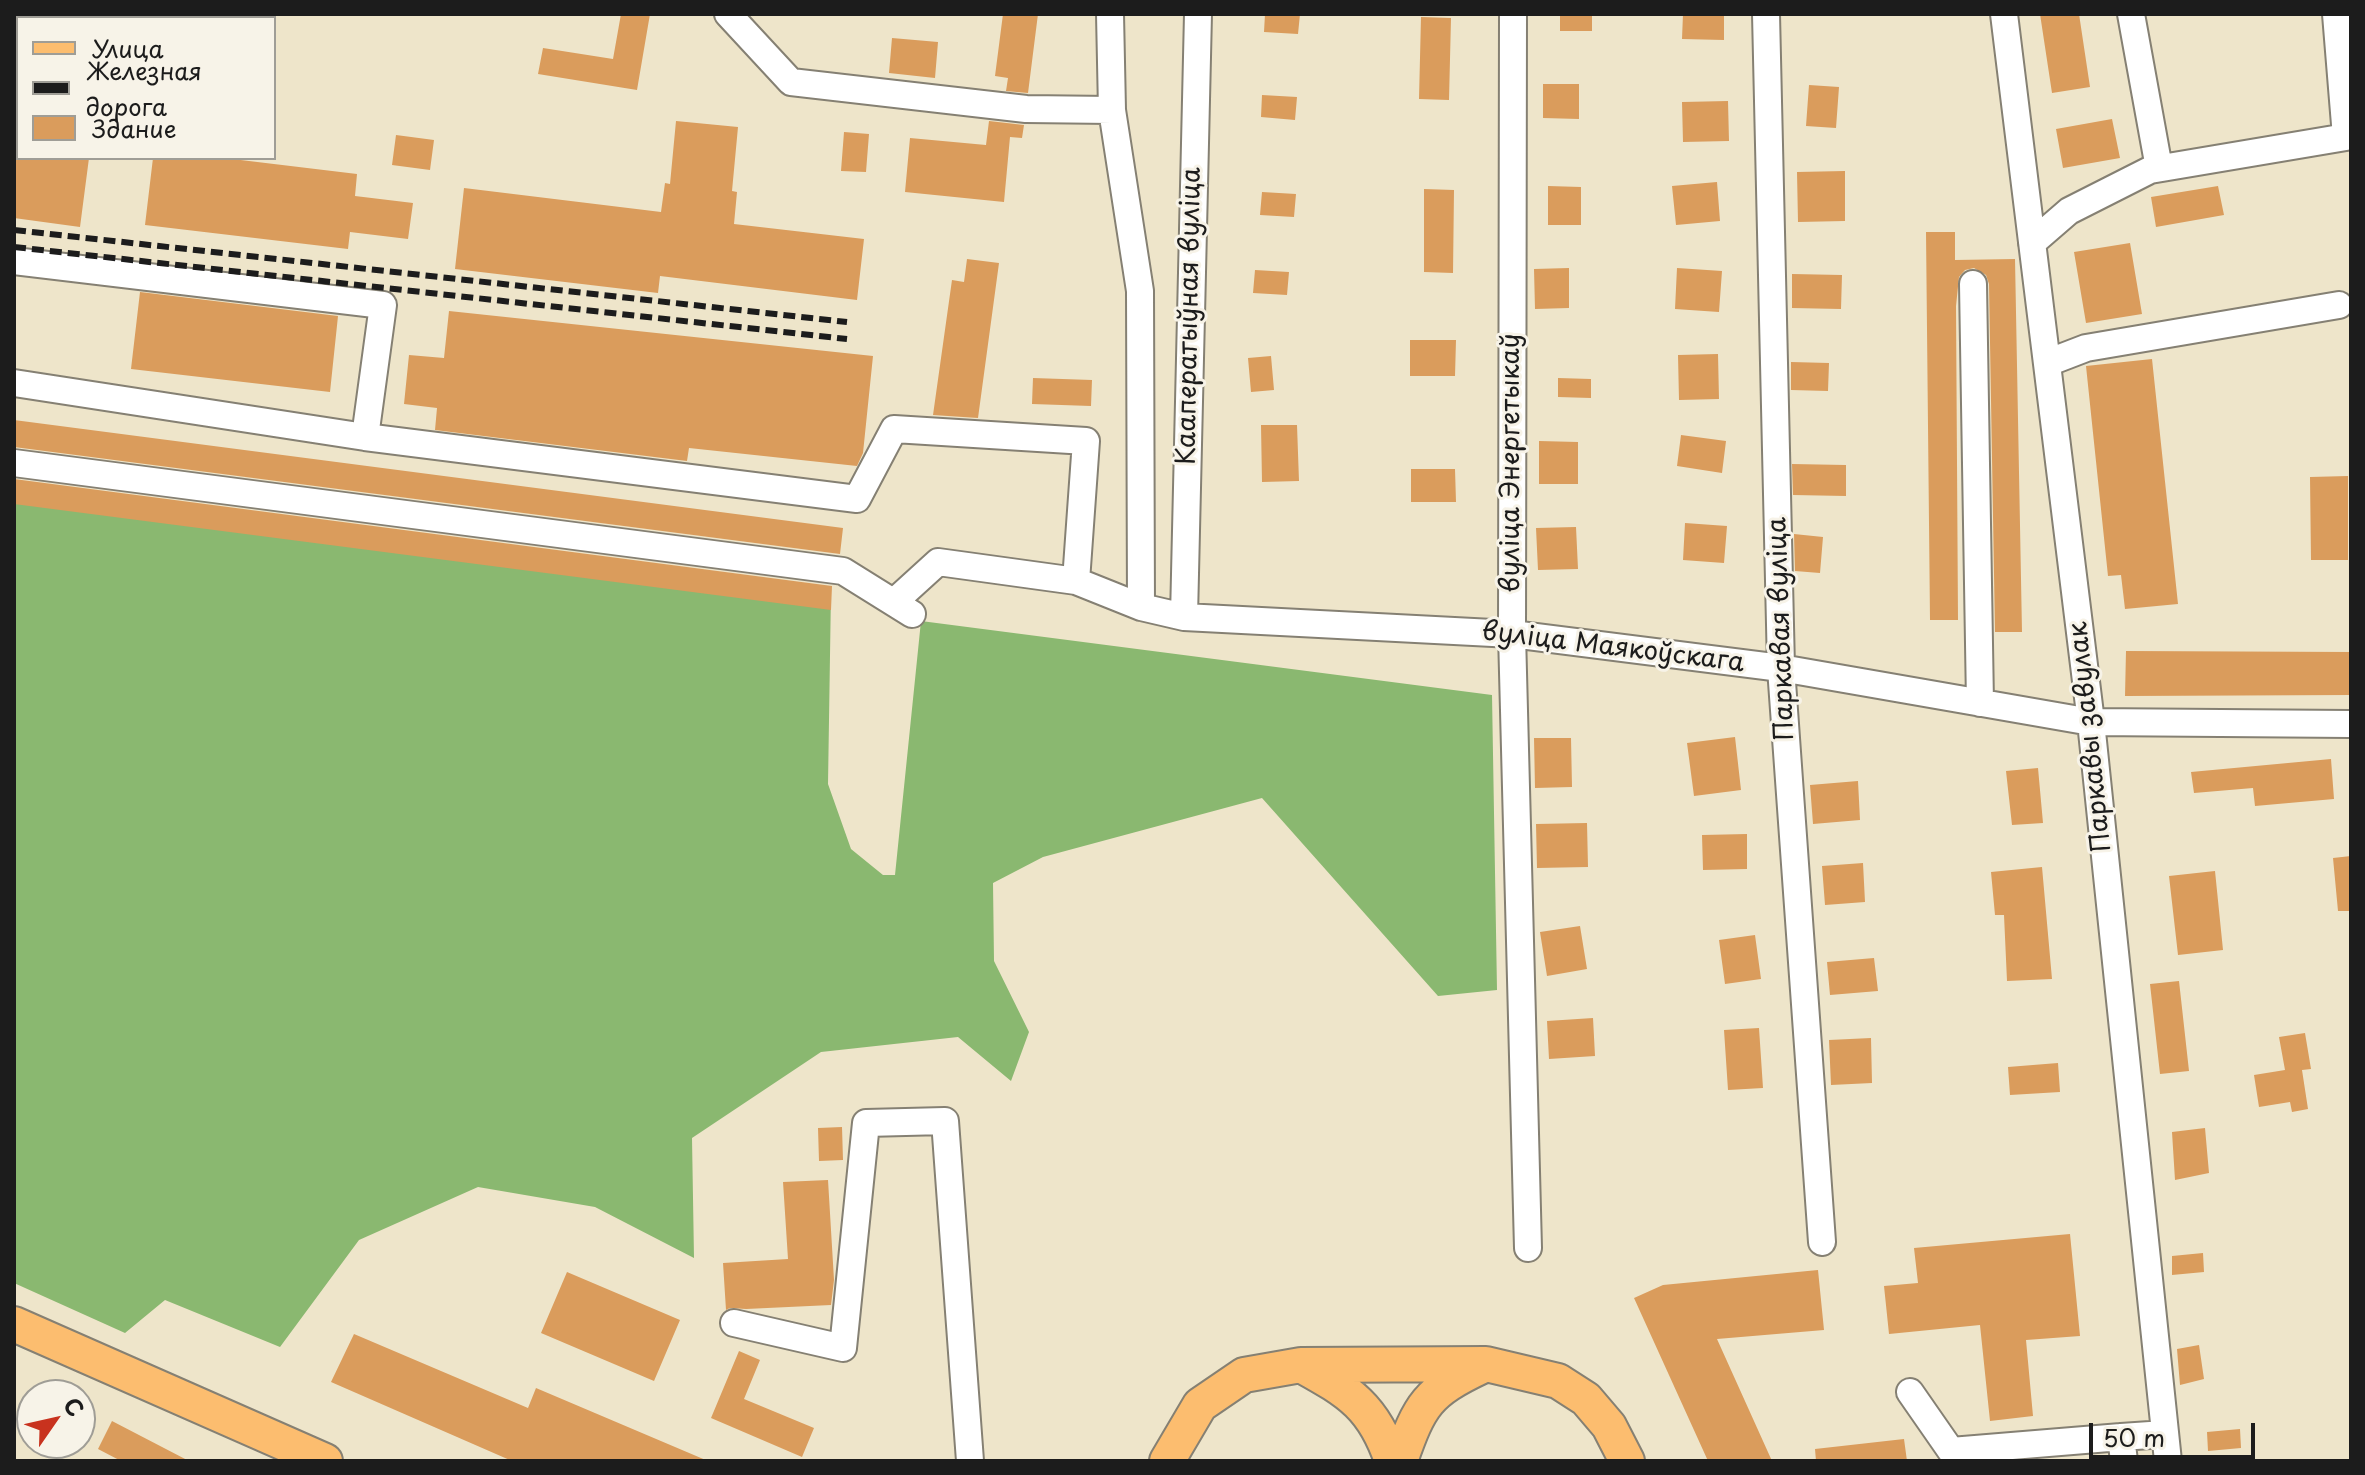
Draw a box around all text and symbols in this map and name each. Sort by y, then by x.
legend [16,16,276,160]
text: Улица [92,30,164,66]
text: Железная дорога [86,52,202,124]
text: Здание [92,110,177,146]
street label: Кааператыўная вуліца [1172,167,1208,465]
street label: вуліца Энергетыкаў [1496,333,1528,593]
street label: Паркавая вуліца [1763,517,1801,741]
street label: вуліца Маякоўскага [1480,616,1746,680]
street label: Паркавы завулак [2063,620,2119,854]
north arrow [16,1379,96,1459]
text: С [56,1390,93,1422]
scale bar [2093,1407,2259,1457]
text: 50 m [2103,1419,2165,1455]

